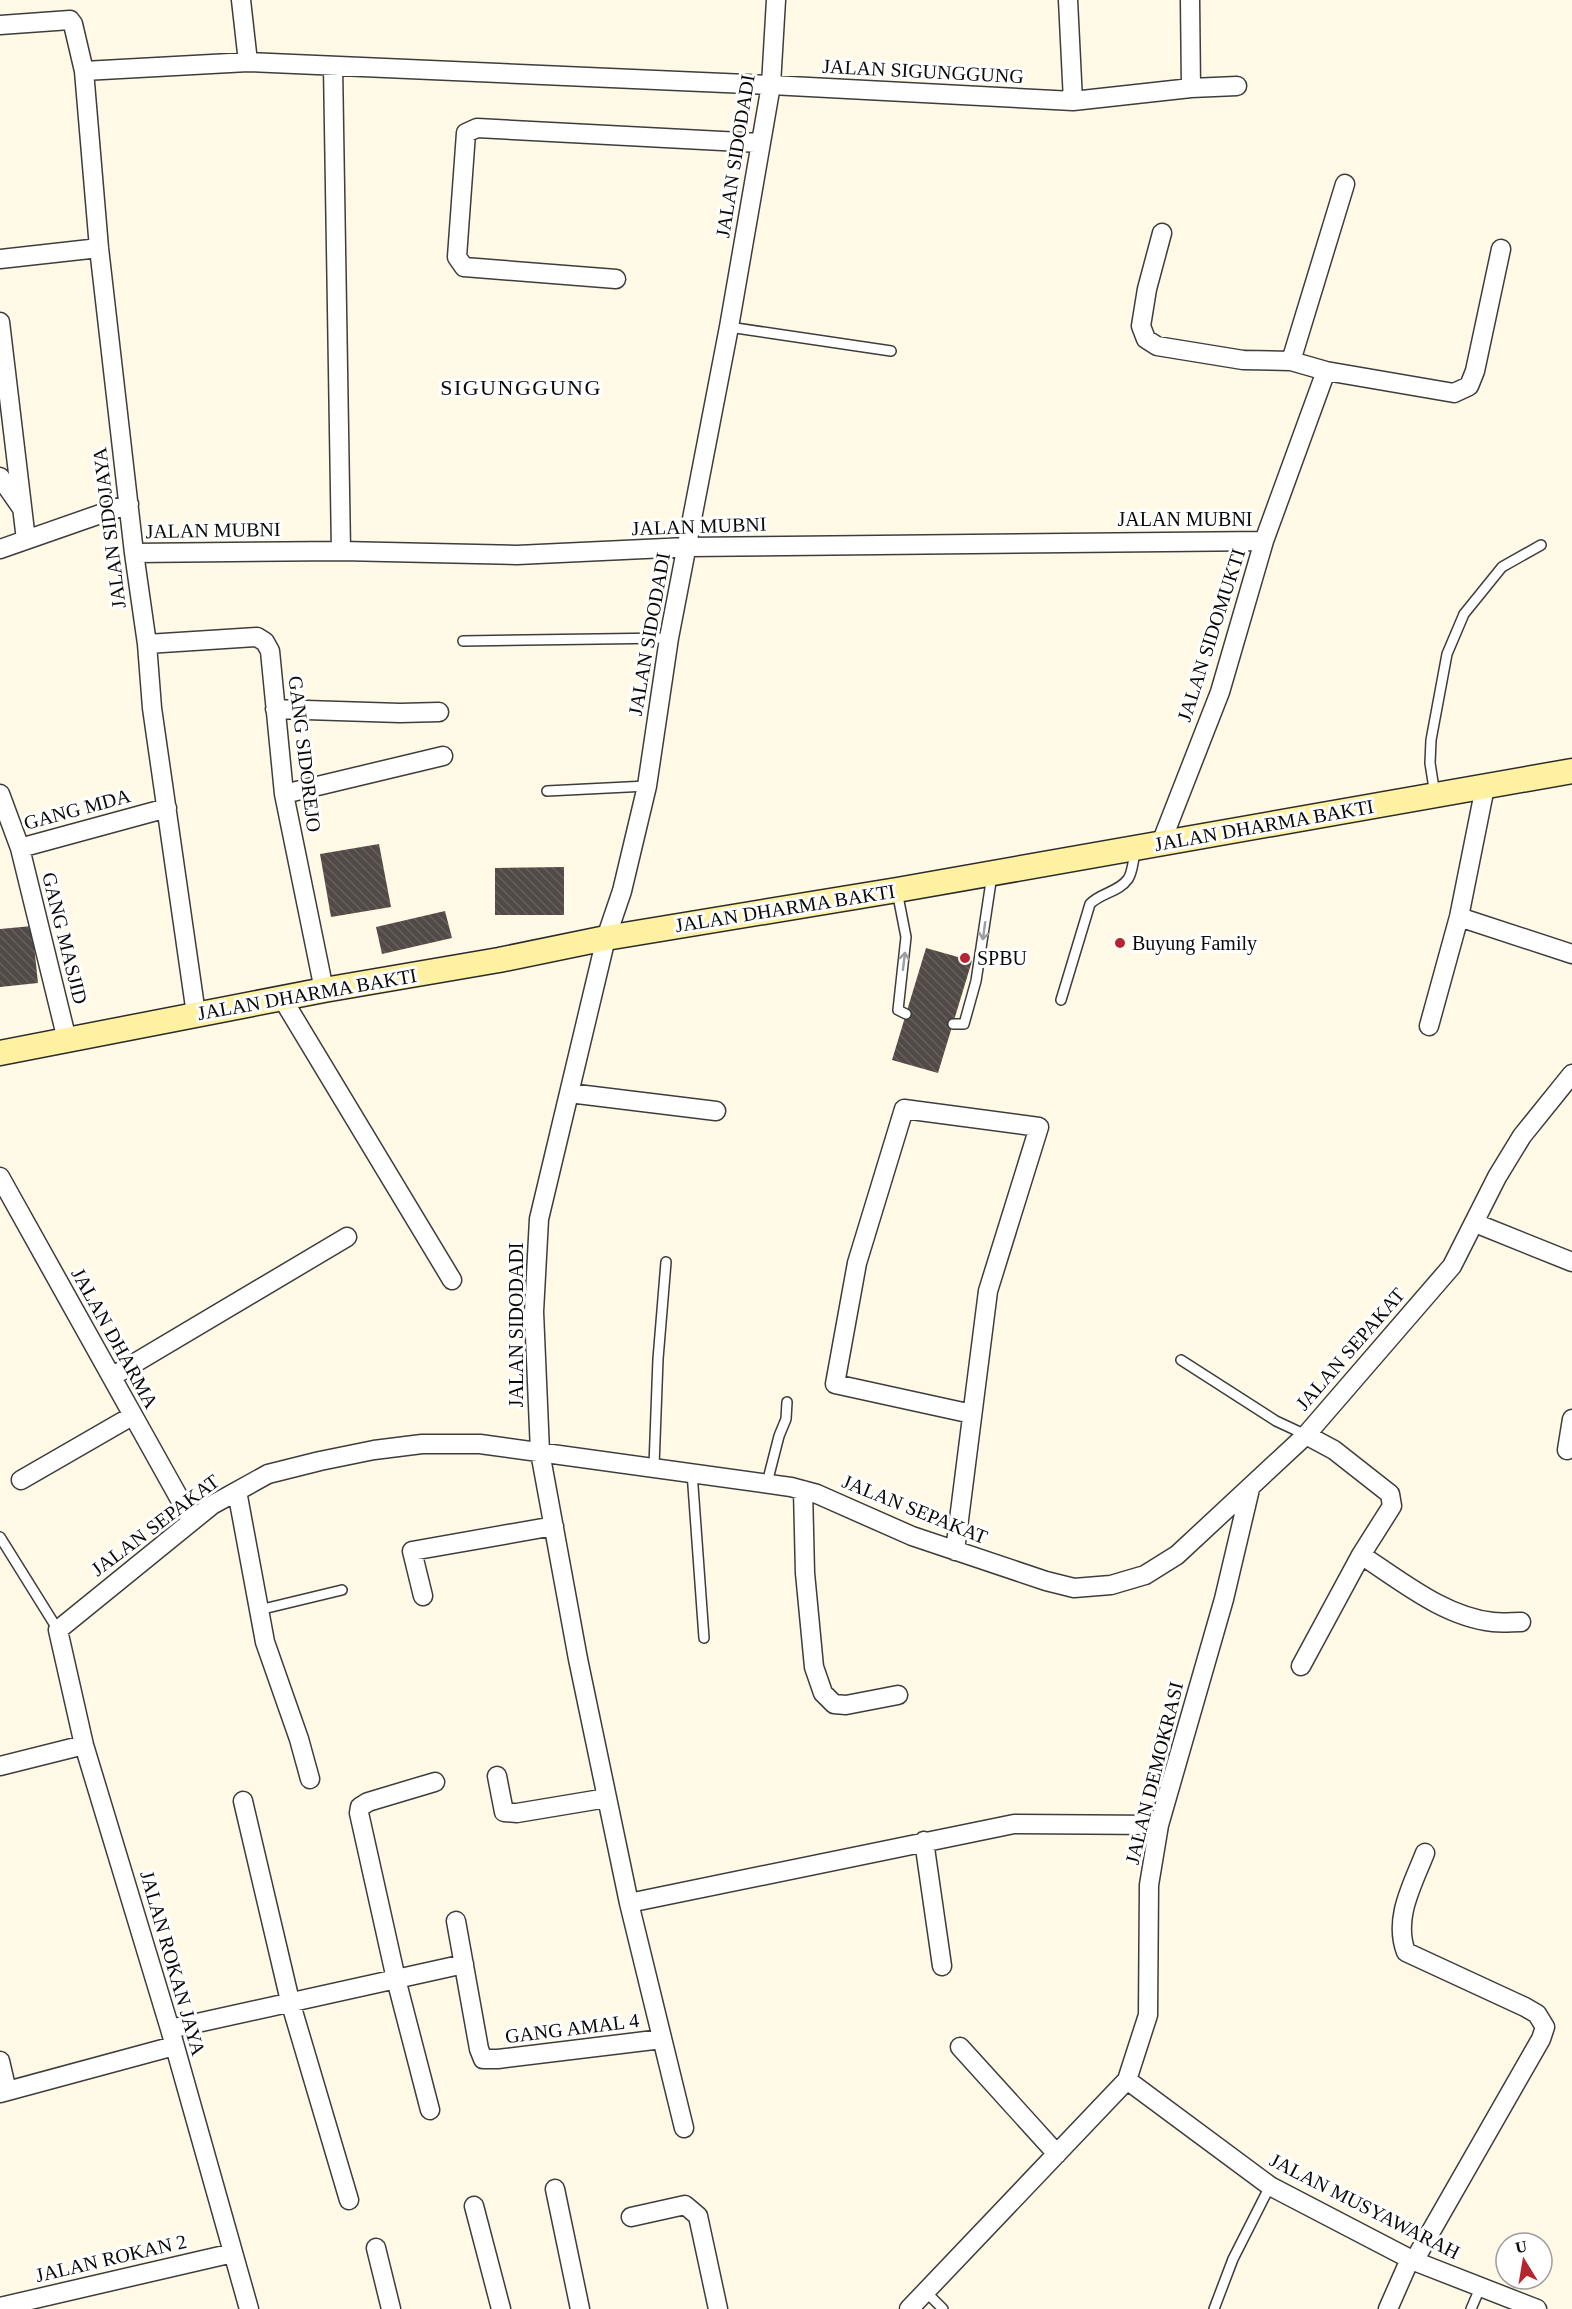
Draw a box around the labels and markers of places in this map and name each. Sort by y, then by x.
place label: Buyung Family [1132,932,1257,955]
marker: Buyung Family [1113,936,1127,950]
place label: SPBU [977,947,1028,969]
marker: SPBU [958,951,972,965]

